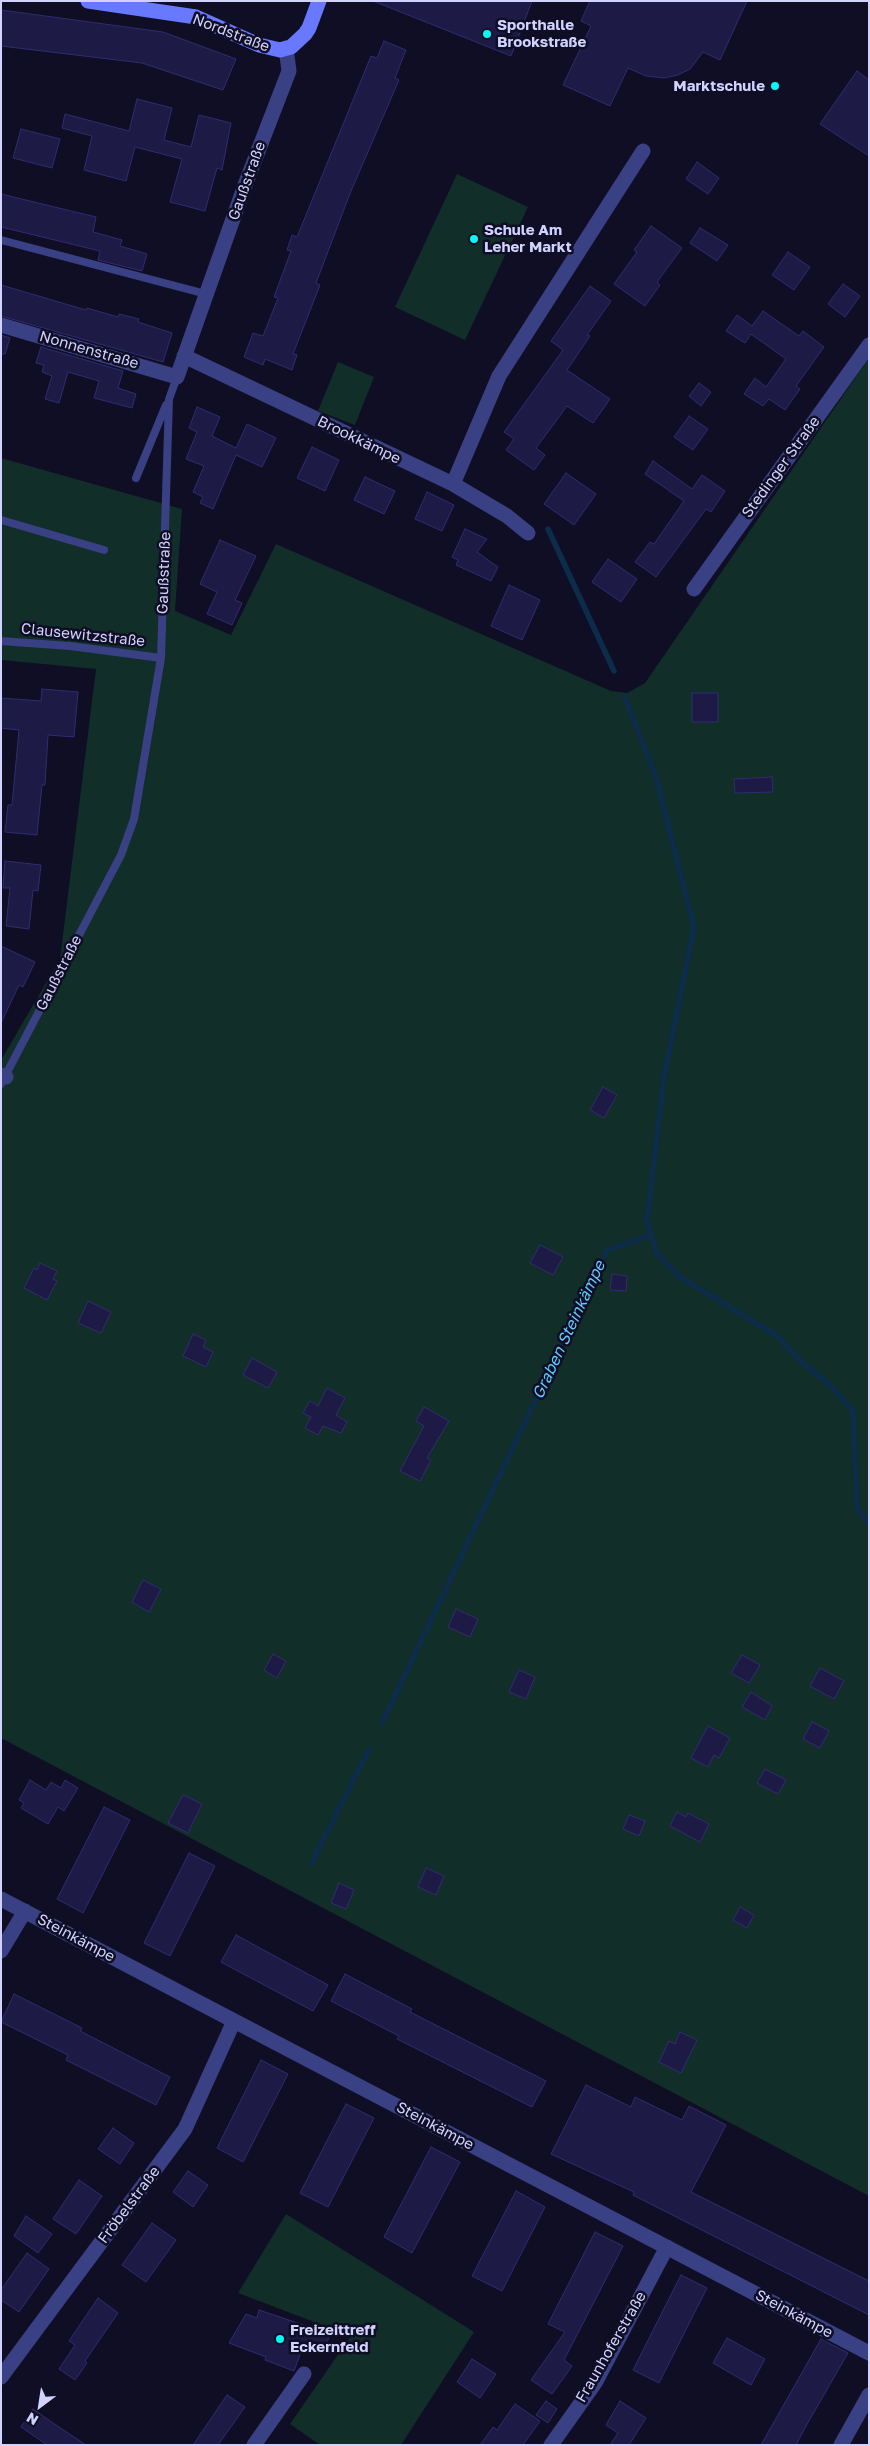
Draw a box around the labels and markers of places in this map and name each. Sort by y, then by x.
place label: Sporthalle Brookstraße [497,16,586,51]
marker: Sporthalle Brookstraße [481,28,493,40]
place label: Marktschule [673,77,765,95]
marker: Marktschule [769,80,781,92]
place label: Schule Am Leher Markt [484,221,572,256]
marker: Schule Am Leher Markt [468,233,480,245]
place label: Freizeittreff Eckernfeld [290,2321,376,2356]
marker: Freizeittreff Eckernfeld [274,2333,286,2345]

